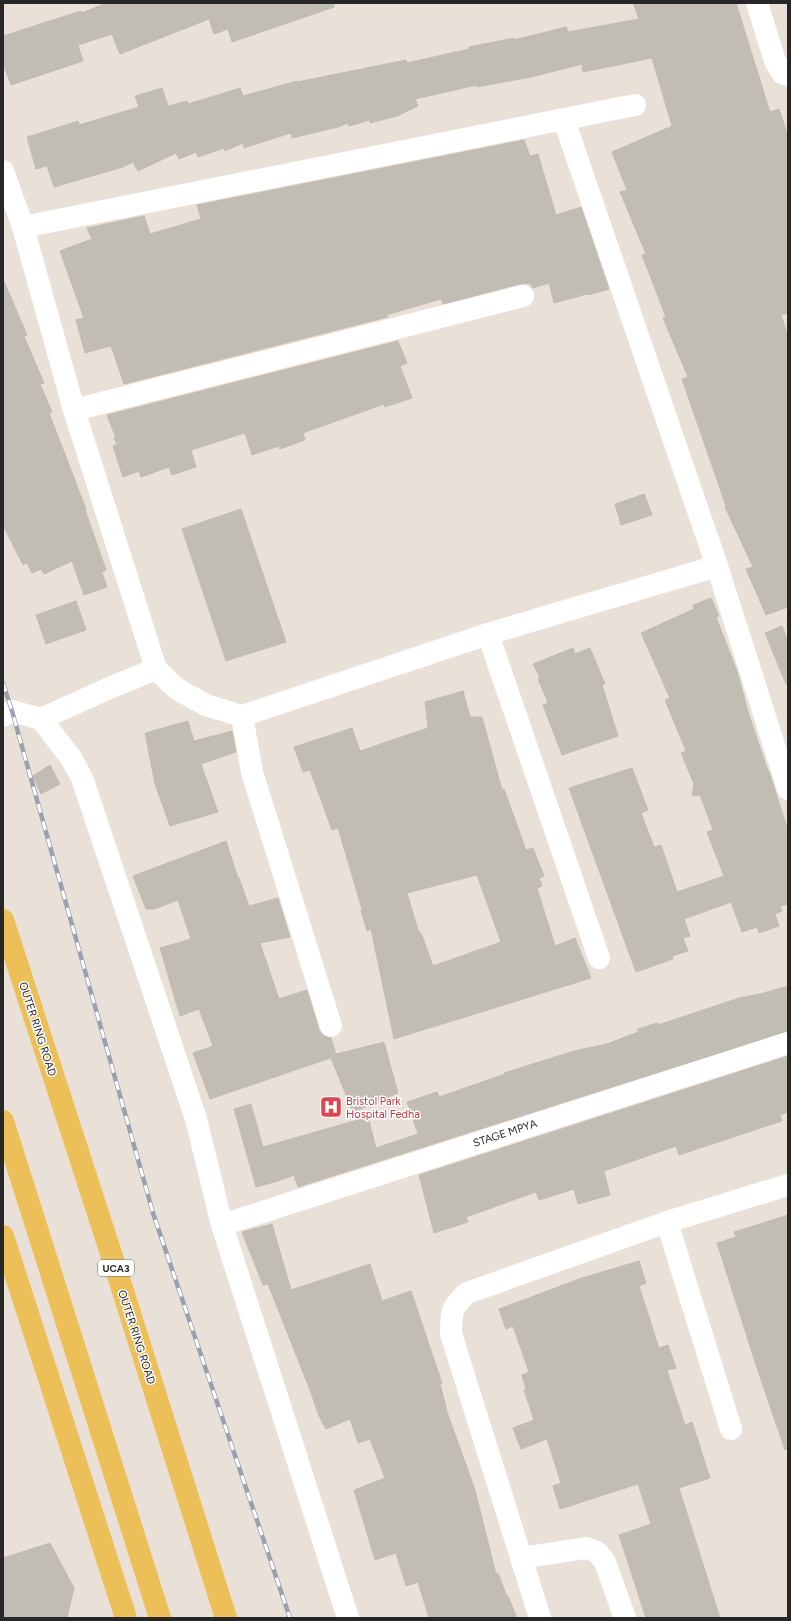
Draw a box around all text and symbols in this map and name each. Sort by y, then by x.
street label: OUTER RING ROAD [16,980,59,1078]
hospital icon: Bristol Park Hospital Fedha [318,1094,344,1120]
place label: Bristol Park Hospital Fedha [346,1095,420,1121]
street label: STAGE MPYA [471,1117,539,1150]
road number: UCA3 [98,1260,134,1276]
street label: OUTER RING ROAD [115,1288,158,1386]

